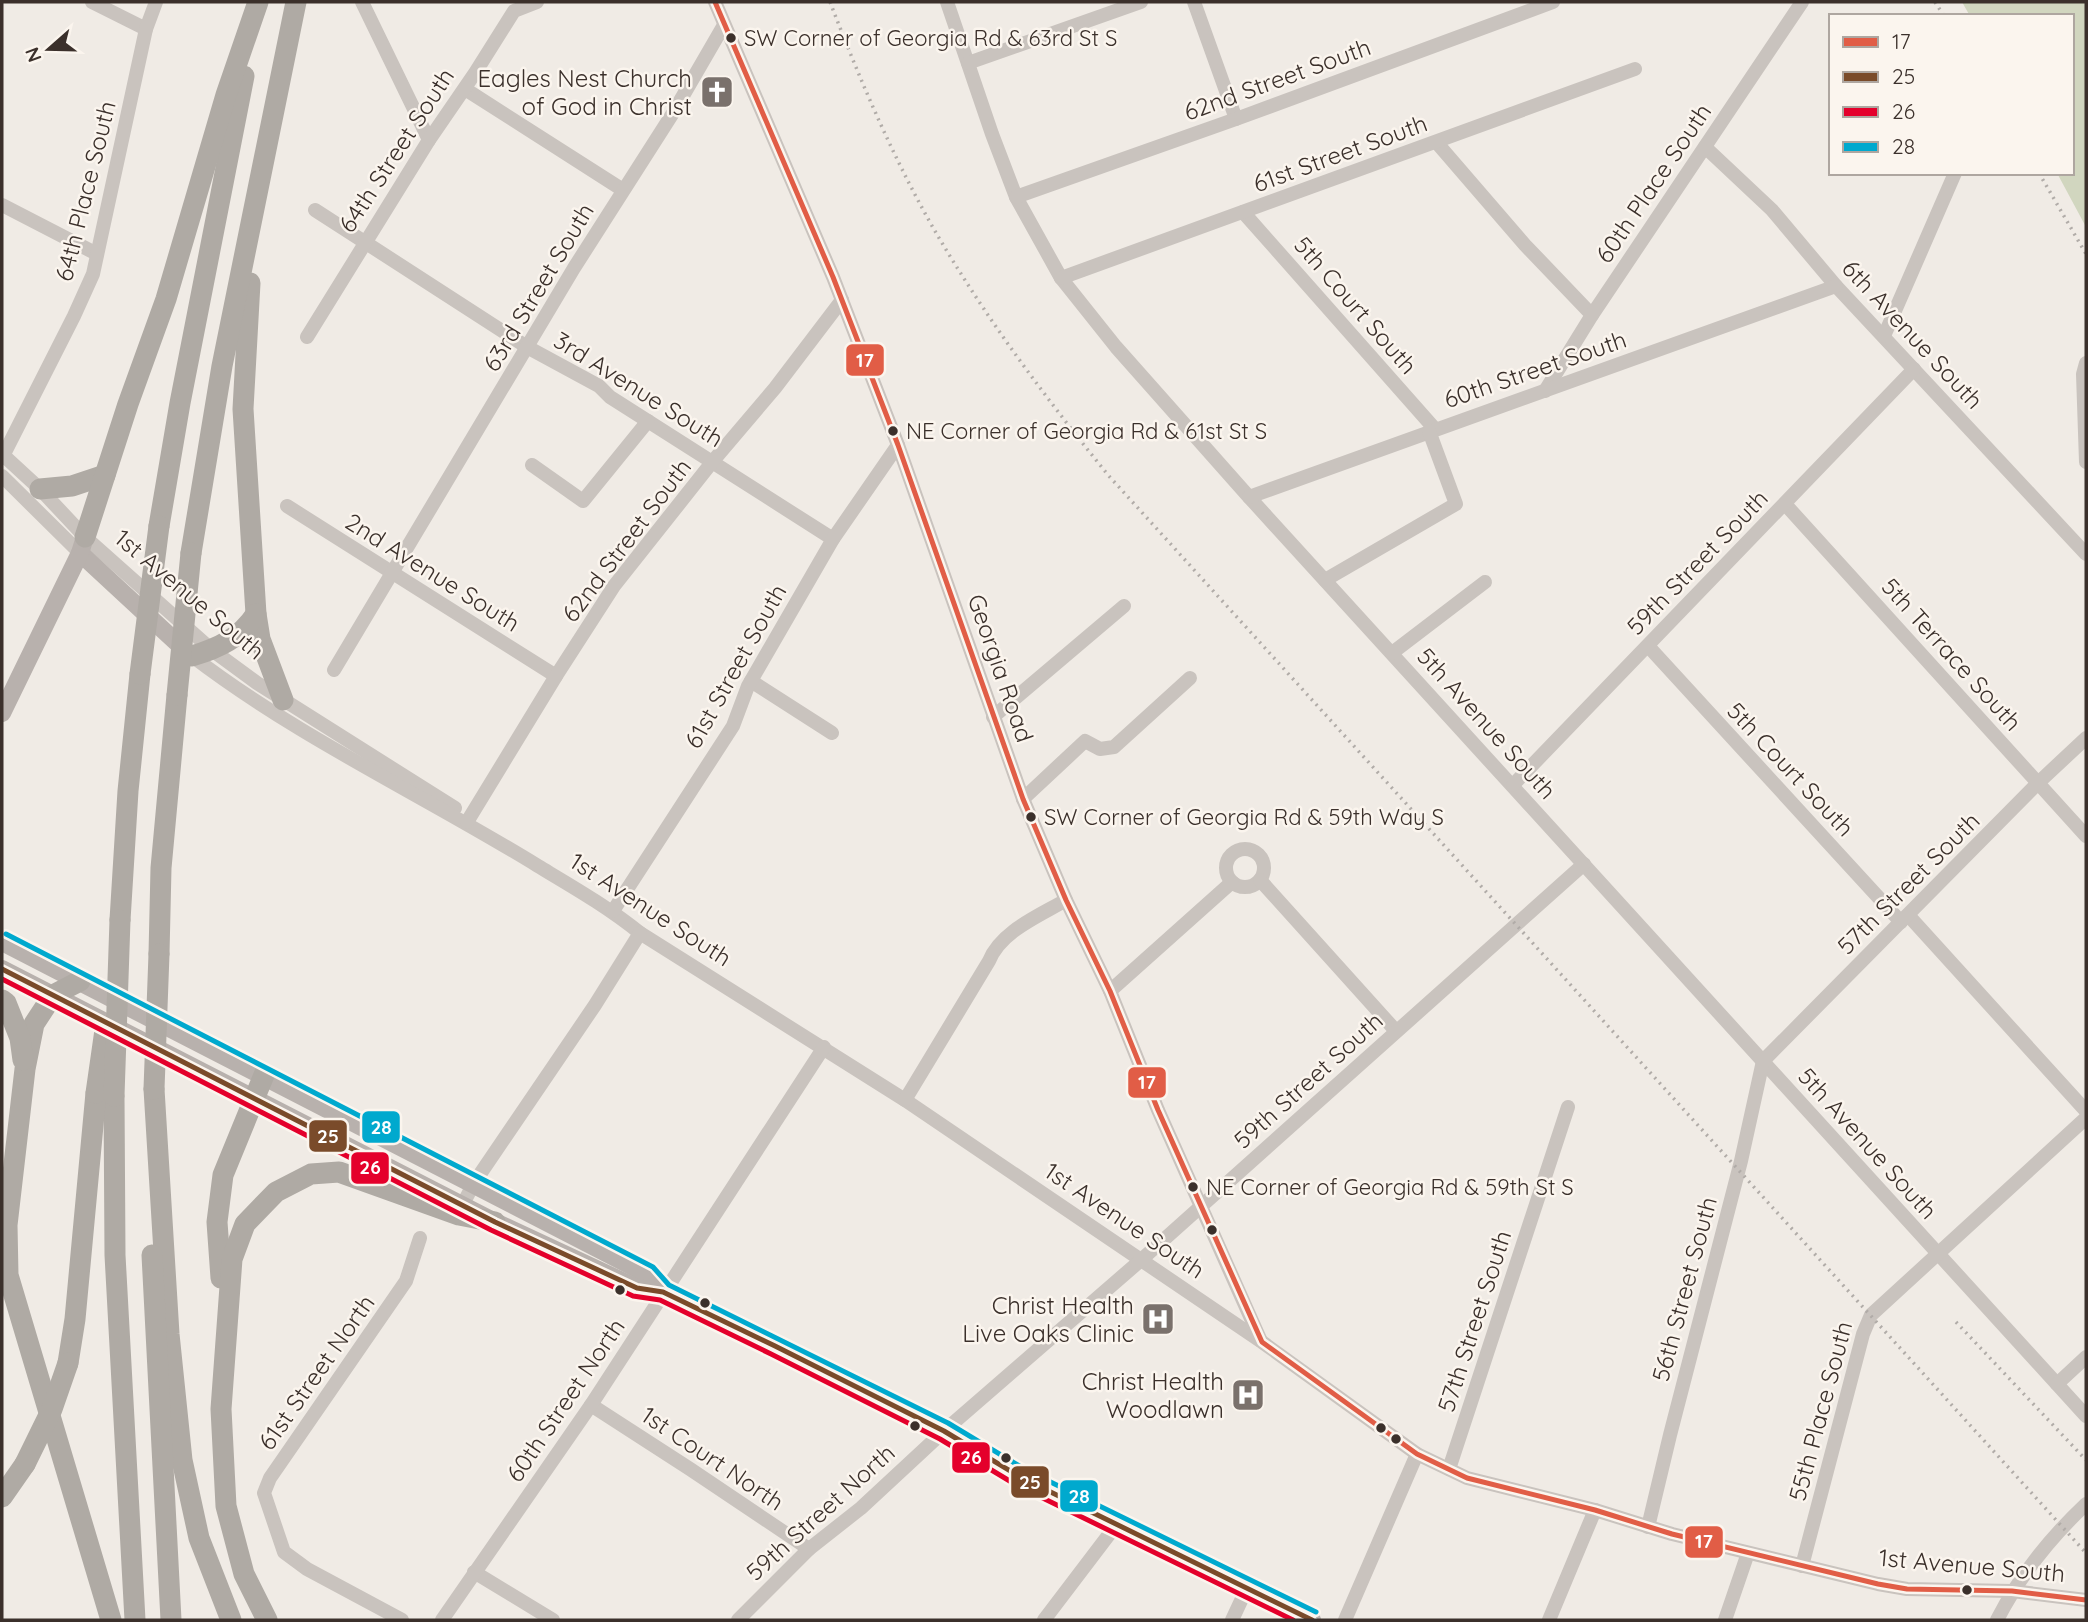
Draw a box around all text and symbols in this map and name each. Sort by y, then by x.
north arrow [14,14,84,84]
legend [1829,14,2074,175]
place label: SW Corner of Georgia Rd & 63rd St S [744,24,1117,52]
text: 17 [1892,28,1911,54]
marker: SW Corner of Georgia Rd & 63rd St S [724,31,738,45]
street label: 62nd Street South [1179,31,1375,127]
text: N [19,44,47,65]
street label: 64th Street South [332,62,460,238]
place label: Eagles Nest Church of God in Christ [477,63,692,121]
text: 25 [1892,63,1915,89]
church icon: Eagles Nest Church of God in Christ [698,73,736,111]
street label: 64th Place South [48,98,122,284]
street label: 60th Place South [1589,98,1717,268]
text: 26 [1892,98,1915,124]
street label: 61st Street South [1249,108,1431,198]
text: 28 [1892,133,1915,159]
street label: 63rd Street South [476,197,600,377]
street label: 5th Court South [1288,230,1424,380]
street label: 6th Avenue South [1836,253,1990,415]
street label: 60th Street South [1440,324,1630,414]
street label: 3rd Avenue South [549,325,729,453]
line badge: 17 [845,343,885,377]
text: 17 [856,348,874,372]
place label: NE Corner of Georgia Rd & 61st St S [906,417,1267,445]
marker: NE Corner of Georgia Rd & 61st St S [886,424,900,438]
street label: 62nd Street South [555,452,697,628]
street label: 59th Street South [1620,483,1774,641]
street label: 2nd Avenue South [340,506,526,638]
street label: 1st Avenue South [109,522,271,666]
street label: 5th Terrace South [1876,571,2028,737]
street label: 61st Street South [677,579,793,753]
street label: Georgia Road [962,590,1040,746]
street label: 5th Avenue South [1411,641,1563,805]
street label: 5th Court South [1721,696,1861,842]
place label: SW Corner of Georgia Rd & 59th Way S [1044,803,1444,831]
street label: 57th Street South [1830,805,1986,961]
marker: SW Corner of Georgia Rd & 59th Way S [1024,810,1038,824]
street label: 1st Avenue South [564,846,738,972]
street label: 59th Street South [1227,1005,1389,1155]
street label: 5th Avenue South [1792,1061,1944,1225]
line badge: 17 [1127,1066,1167,1099]
text: 17 [1138,1070,1156,1094]
line badge: 28 [361,1110,401,1144]
text: 28 [370,1115,392,1139]
line badge: 25 [308,1119,348,1153]
text: 25 [317,1124,339,1148]
line badge: 26 [350,1151,390,1185]
text: 26 [359,1155,381,1179]
street label: 1st Avenue South [1039,1155,1211,1285]
place label: NE Corner of Georgia Rd & 59th St S [1206,1173,1574,1201]
marker: NE Corner of Georgia Rd & 59th St S [1186,1180,1200,1194]
street label: 56th Street South [1645,1193,1723,1385]
unlabelled marker [1205,1223,1219,1237]
street label: 57th Street South [1430,1226,1518,1416]
unlabelled marker [613,1283,627,1297]
street label: 61st Street North [251,1289,381,1455]
place label: Christ Health Live Oaks Clinic [962,1290,1134,1348]
unlabelled marker [698,1296,712,1310]
hospital icon: Christ Health Live Oaks Clinic [1139,1300,1177,1338]
street label: 60th Street North [499,1313,631,1487]
street label: 55th Place South [1782,1318,1858,1504]
place label: Christ Health Woodlawn [1082,1366,1224,1424]
hospital icon: Christ Health Woodlawn [1229,1376,1267,1414]
street label: 1st Court North [636,1399,790,1517]
unlabelled marker [908,1419,922,1433]
unlabelled marker [1374,1421,1388,1435]
unlabelled marker [1389,1432,1403,1446]
street label: 59th Street North [739,1437,901,1587]
line badge: 26 [951,1441,991,1474]
text: 26 [960,1445,982,1469]
unlabelled marker [999,1451,1013,1465]
line badge: 25 [1010,1465,1050,1499]
text: 25 [1019,1470,1041,1494]
line badge: 28 [1059,1479,1099,1513]
text: 28 [1068,1484,1090,1508]
line badge: 17 [1684,1525,1724,1559]
text: 17 [1695,1529,1713,1553]
street label: 1st Avenue South [1878,1542,2066,1588]
unlabelled marker [1960,1583,1974,1597]

